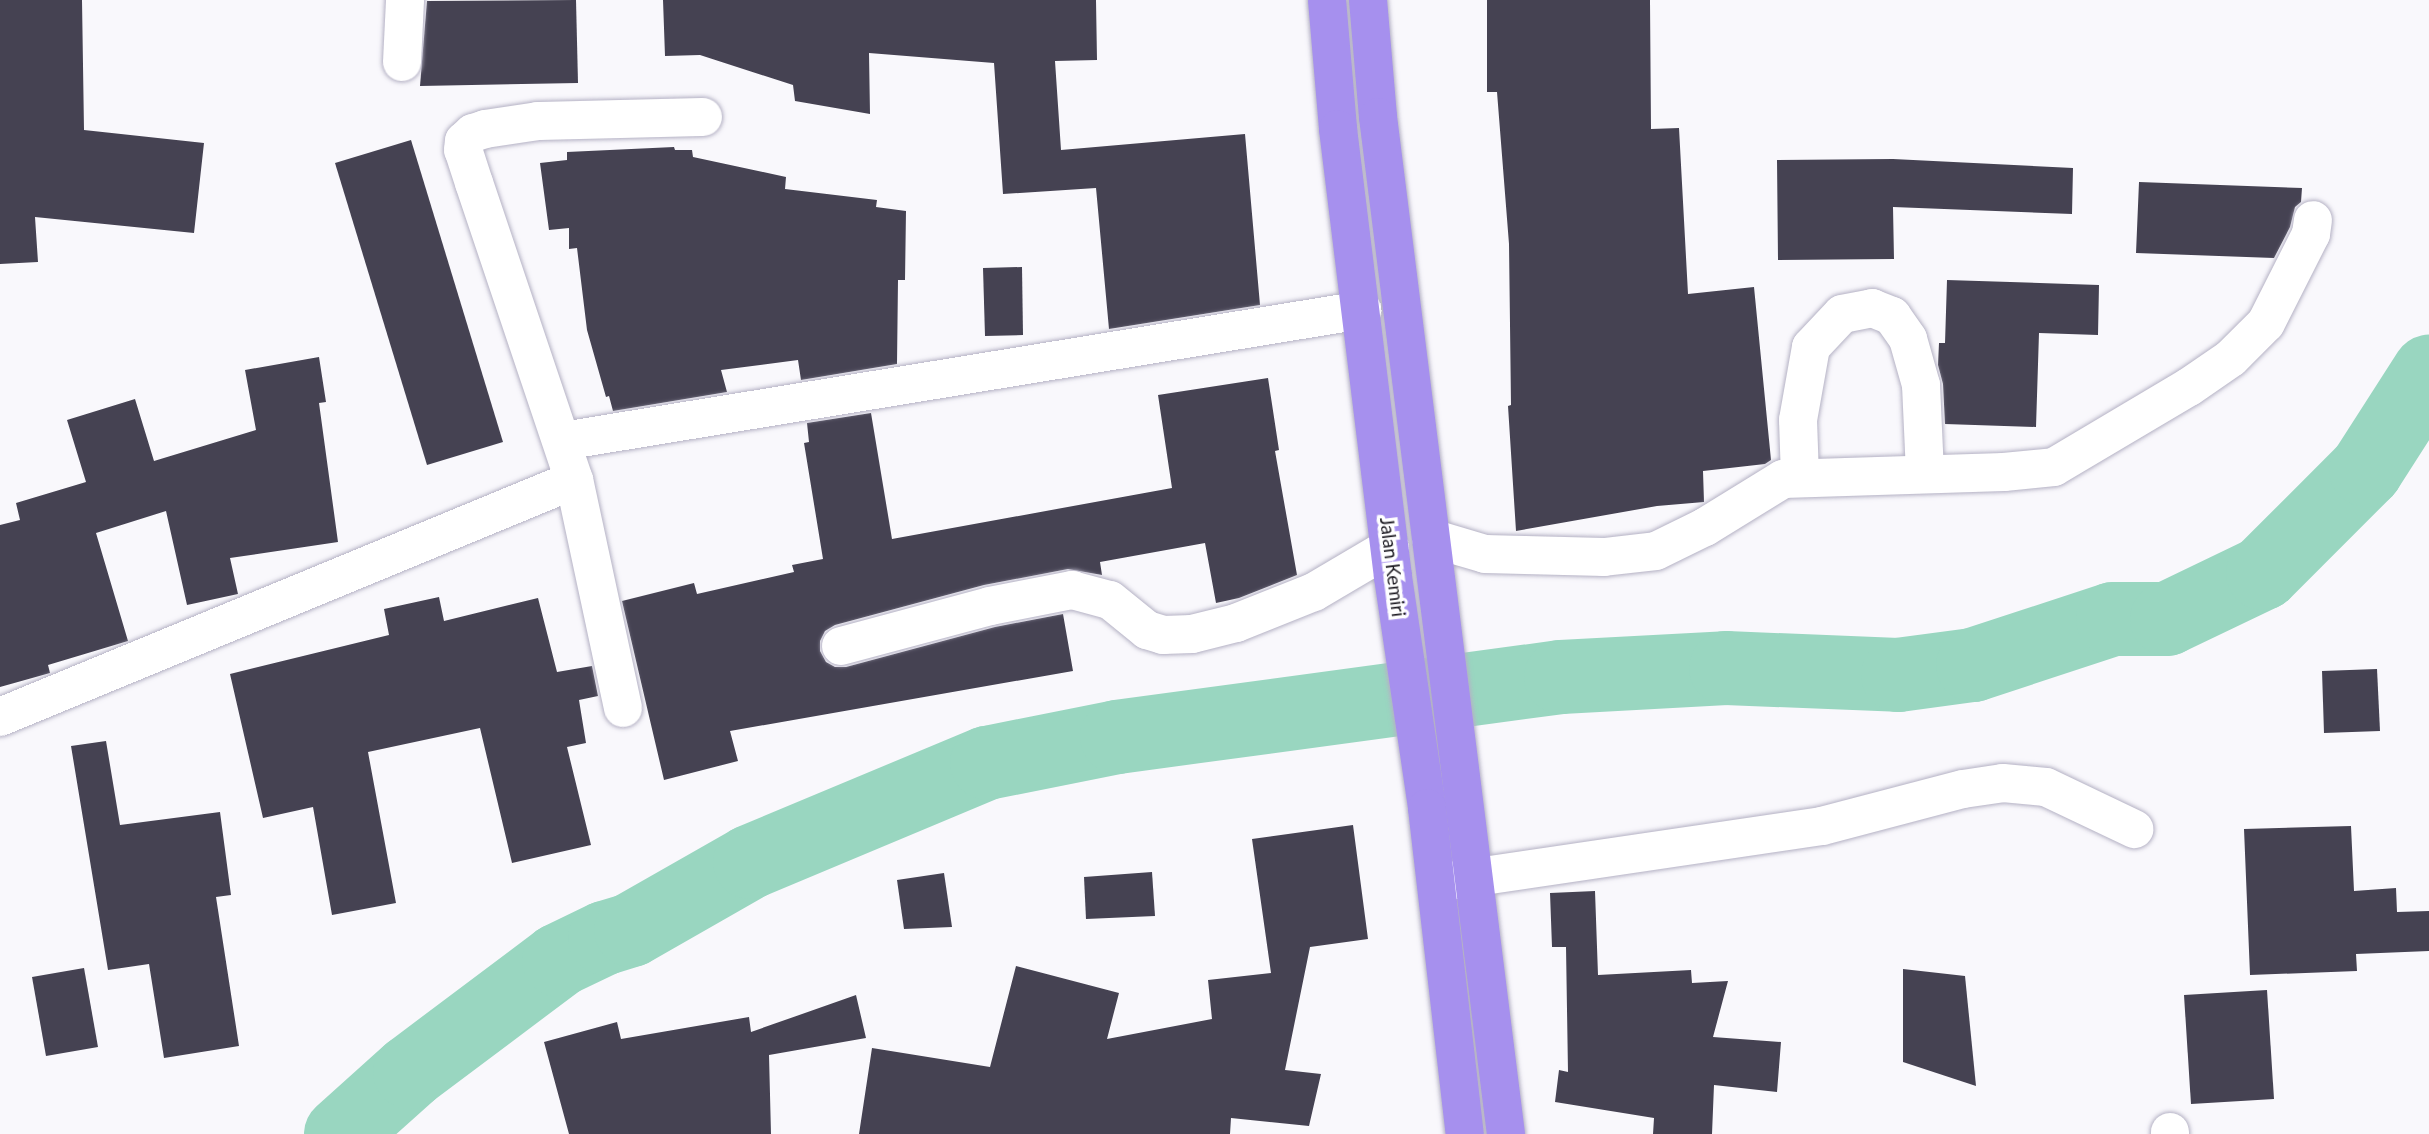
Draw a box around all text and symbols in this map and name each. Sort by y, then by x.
street label: Jalan Kemiri [1376,516,1410,618]

